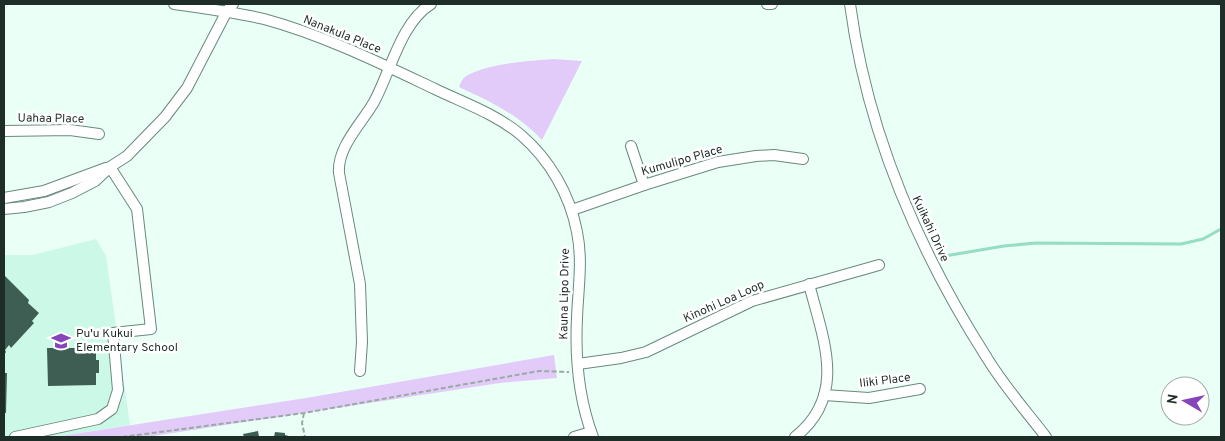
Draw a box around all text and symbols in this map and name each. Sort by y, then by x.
street label: Nanakula Place [301,12,383,58]
street label: Uahaa Place [18,110,84,128]
street label: Kumulipo Place [639,142,725,180]
street label: Kuikahi Drive [908,193,952,265]
street label: Kauna Lipo Drive [556,248,574,340]
street label: Kinohi Loa Loop [681,277,767,327]
place label: Pu'u Kukui Elementary School [76,326,178,356]
school or university icon: Pu'u Kukui Elementary School [50,330,72,352]
street label: Iliki Place [858,370,912,392]
north arrow [1160,376,1210,426]
text: N [1164,393,1183,406]

